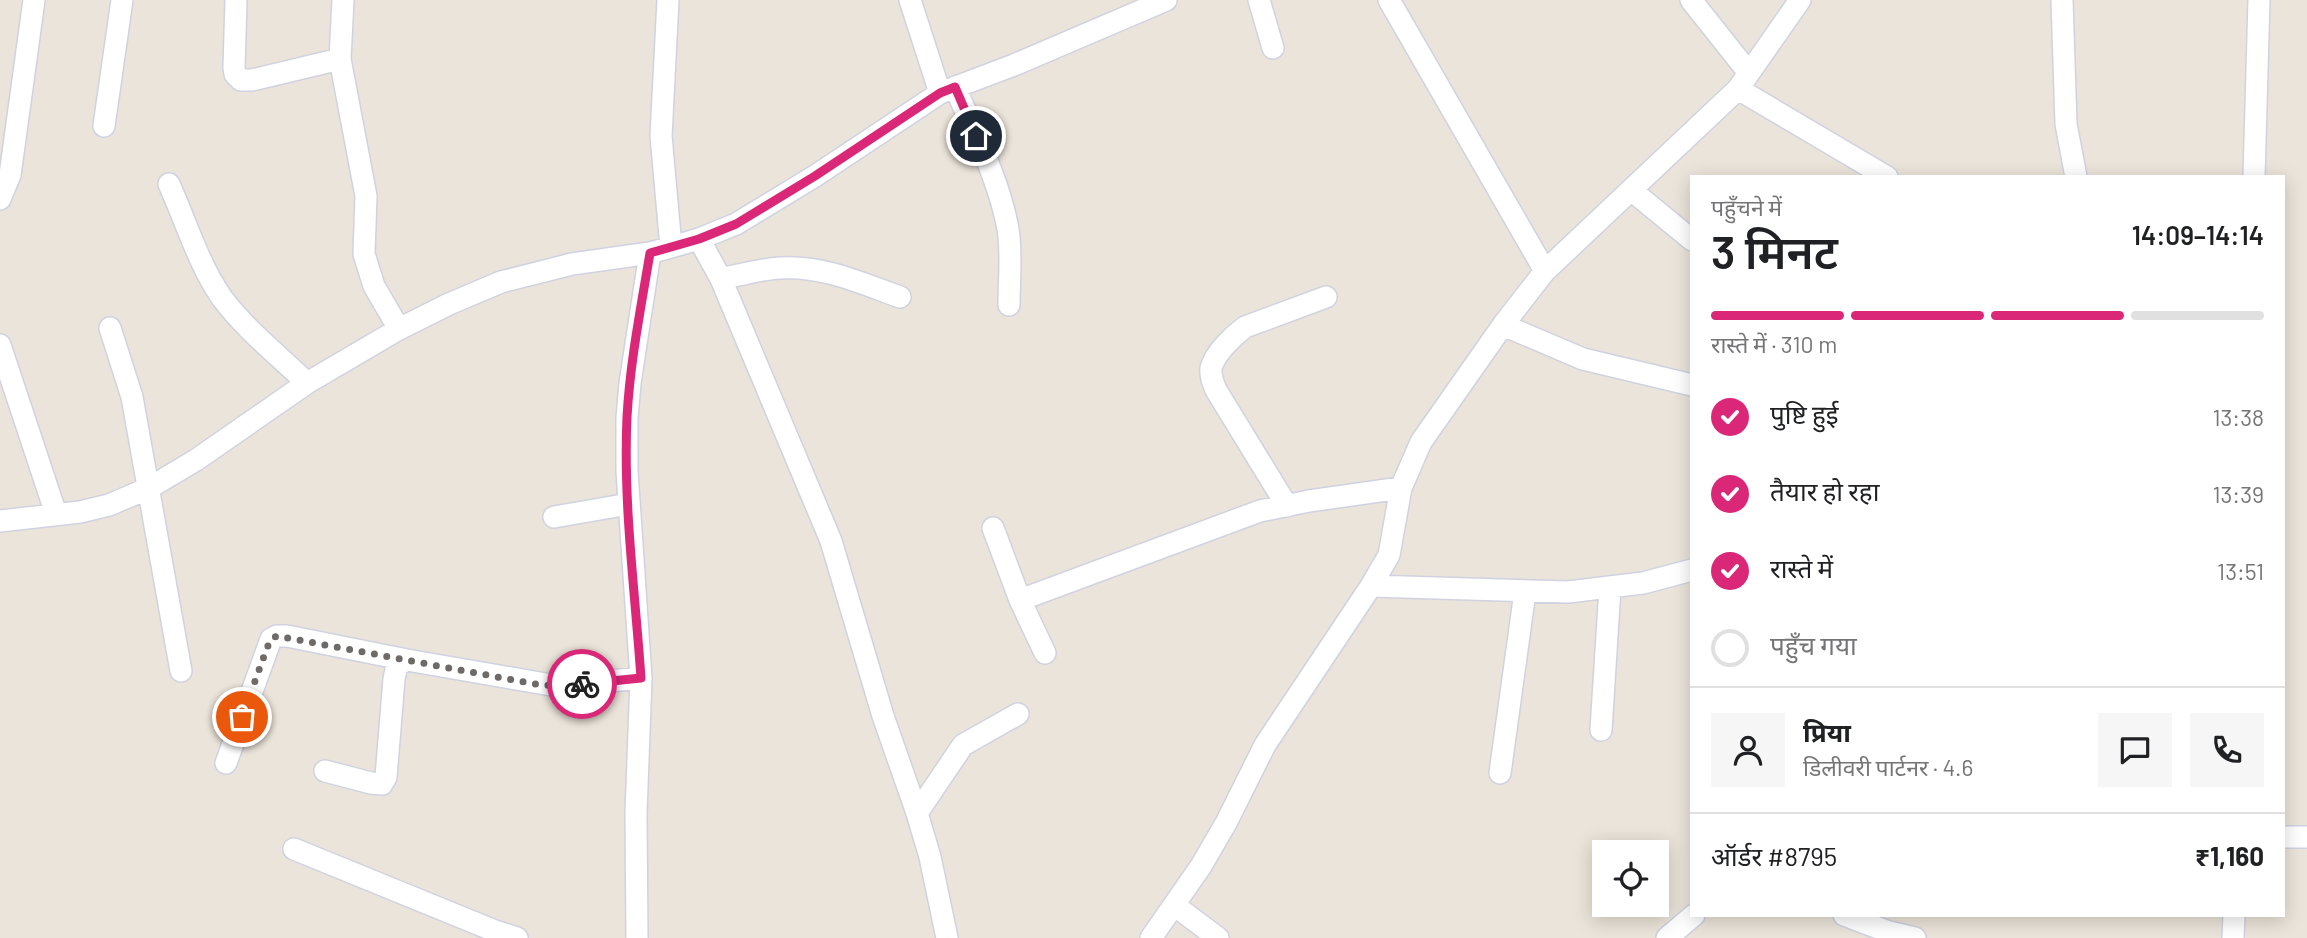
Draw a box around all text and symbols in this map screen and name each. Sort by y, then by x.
pin [946,106,1006,166]
icon: home [957,117,995,155]
text: पहुँचने में [1711,193,1782,221]
text: 14:09–14:14 [2132,219,2264,250]
text: 3 मिनट [1711,223,1838,278]
text: रास्ते में · 310 m [1711,330,1837,358]
icon: check [1711,398,1749,436]
text: पुष्टि हुई [1770,398,1838,429]
text: 13:38 [2212,403,2264,431]
icon: check [1711,475,1749,513]
text: तैयार हो रहा [1770,475,1879,506]
text: 13:39 [2212,480,2264,508]
icon: check [1711,552,1749,590]
text: रास्ते में [1770,552,1833,583]
text: 13:51 [2217,557,2264,585]
text: पहुँच गया [1770,629,1857,660]
courier [547,649,617,719]
icon: bike [563,665,601,703]
pin [212,687,272,747]
icon: bag [223,698,261,736]
button: person [1711,713,1785,787]
button: chat [2098,713,2172,787]
button: phone [2190,713,2264,787]
text: प्रिया [1803,716,1851,747]
text: डिलीवरी पार्टनर · 4.6 [1803,753,1973,781]
map controls [1592,840,1669,917]
button: locate [1592,840,1669,917]
text: ऑर्डर #8795 [1711,840,1837,871]
text: ₹1,160 [2195,840,2264,871]

